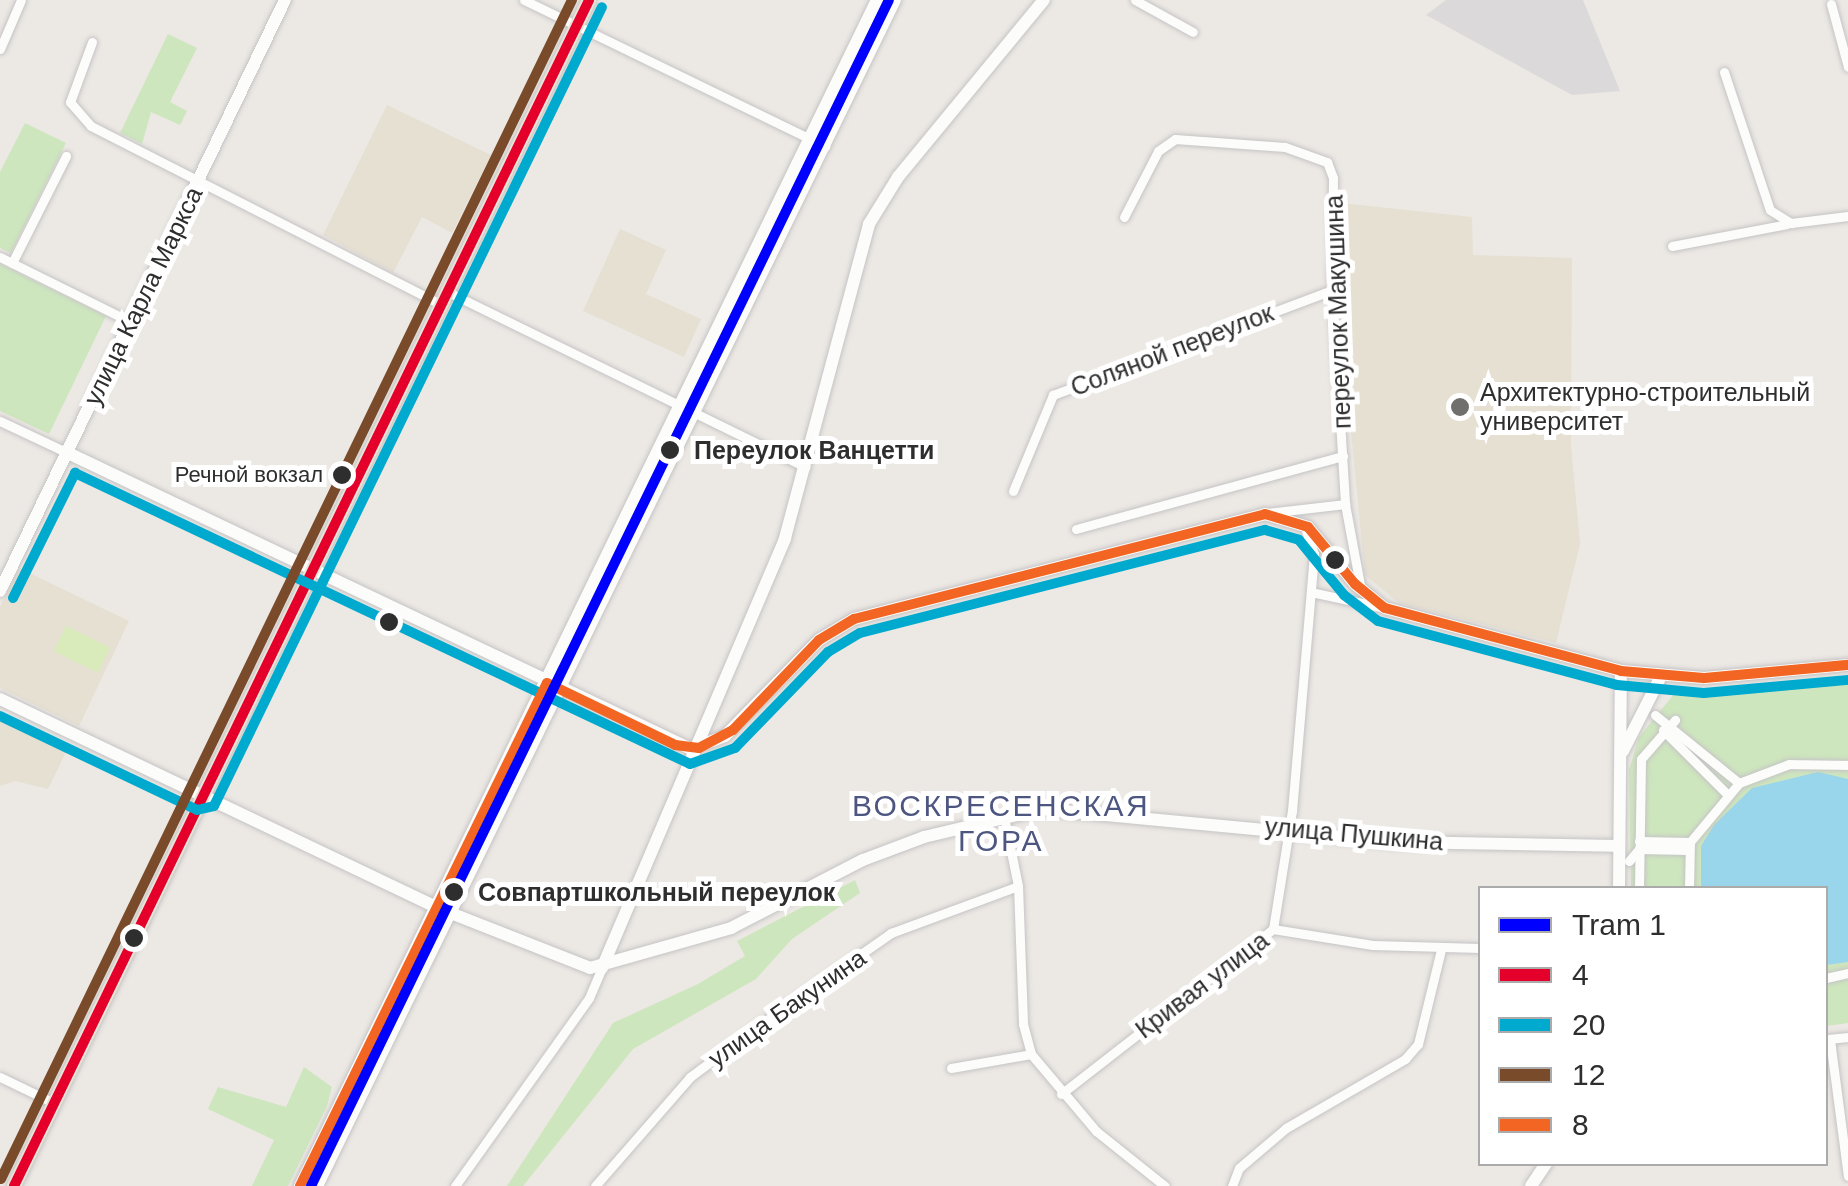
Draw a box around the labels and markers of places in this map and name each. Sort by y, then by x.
place label: Архитектурно-строительный университет [1480,378,1810,437]
marker: Архитектурно-строительный университет [1449,396,1471,418]
marker: Переулок Ванцетти [655,435,685,465]
place label: Переулок Ванцетти [694,435,934,465]
place label: Речной вокзал [175,462,323,488]
marker: Речной вокзал [332,465,352,485]
unlabelled marker [1325,550,1345,570]
unlabelled marker [379,612,399,632]
marker: Совпартшкольный переулок [439,877,469,907]
place label: Совпартшкольный переулок [478,877,835,907]
unlabelled marker [124,928,144,948]

